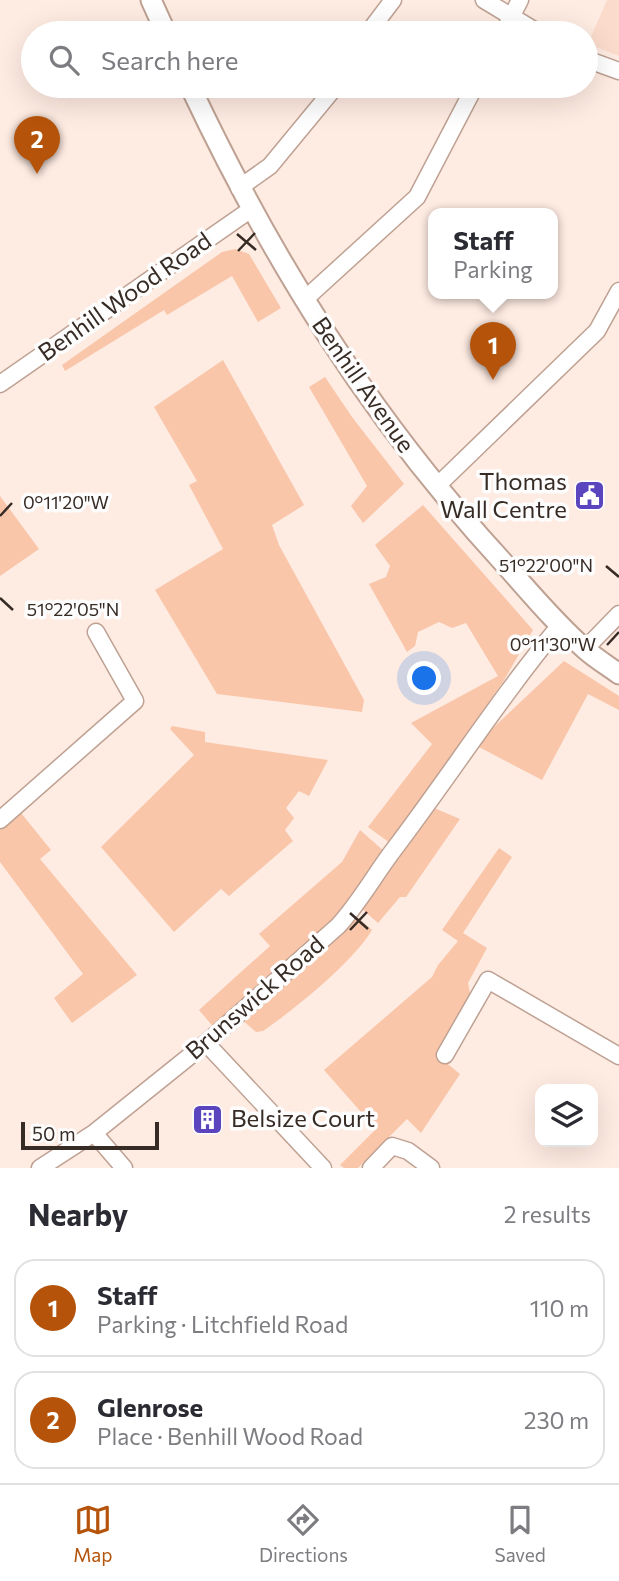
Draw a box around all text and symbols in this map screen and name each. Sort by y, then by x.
search box [21,21,598,98]
icon: search [45,41,83,79]
text: Search here [101,44,239,75]
pin: 2 [14,116,60,174]
popup [428,208,558,299]
text: Staff [453,224,514,255]
street label: Benhill Wood Road [32,225,216,366]
text: Parking [453,255,533,283]
street label: Benhill Avenue [307,311,422,457]
pin: 1 [470,322,516,380]
place label: Thomas Wall Centre [440,466,567,523]
public building icon: Thomas Wall Centre [573,479,607,513]
text: 0°11'20"W [23,491,109,513]
text: 51°22'00"N [499,554,593,576]
text: 51°22'05"N [27,598,119,620]
text: 0°11'30"W [510,633,596,655]
your location [407,661,441,695]
street label: Brunswick Road [179,929,329,1065]
map controls [535,1084,598,1147]
button: layers [535,1084,598,1147]
building icon: Belsize Court [191,1102,225,1136]
place label: Belsize Court [231,1103,375,1132]
scale bar [21,1119,159,1151]
text: 50 m [32,1122,76,1145]
text: Nearby [28,1195,128,1232]
text: 2 results [504,1200,591,1228]
text: Staff [97,1279,158,1310]
text: 1 [48,1294,58,1322]
text: 110 m [530,1294,589,1322]
text: Parking · Litchfield Road [97,1310,348,1338]
text: Glenrose [97,1391,203,1422]
text: 2 [46,1406,60,1434]
text: 230 m [524,1406,589,1434]
text: Place · Benhill Wood Road [97,1422,363,1450]
tab: Map [73,1501,112,1566]
tab: Directions [259,1501,348,1566]
tab: Saved [494,1501,546,1566]

